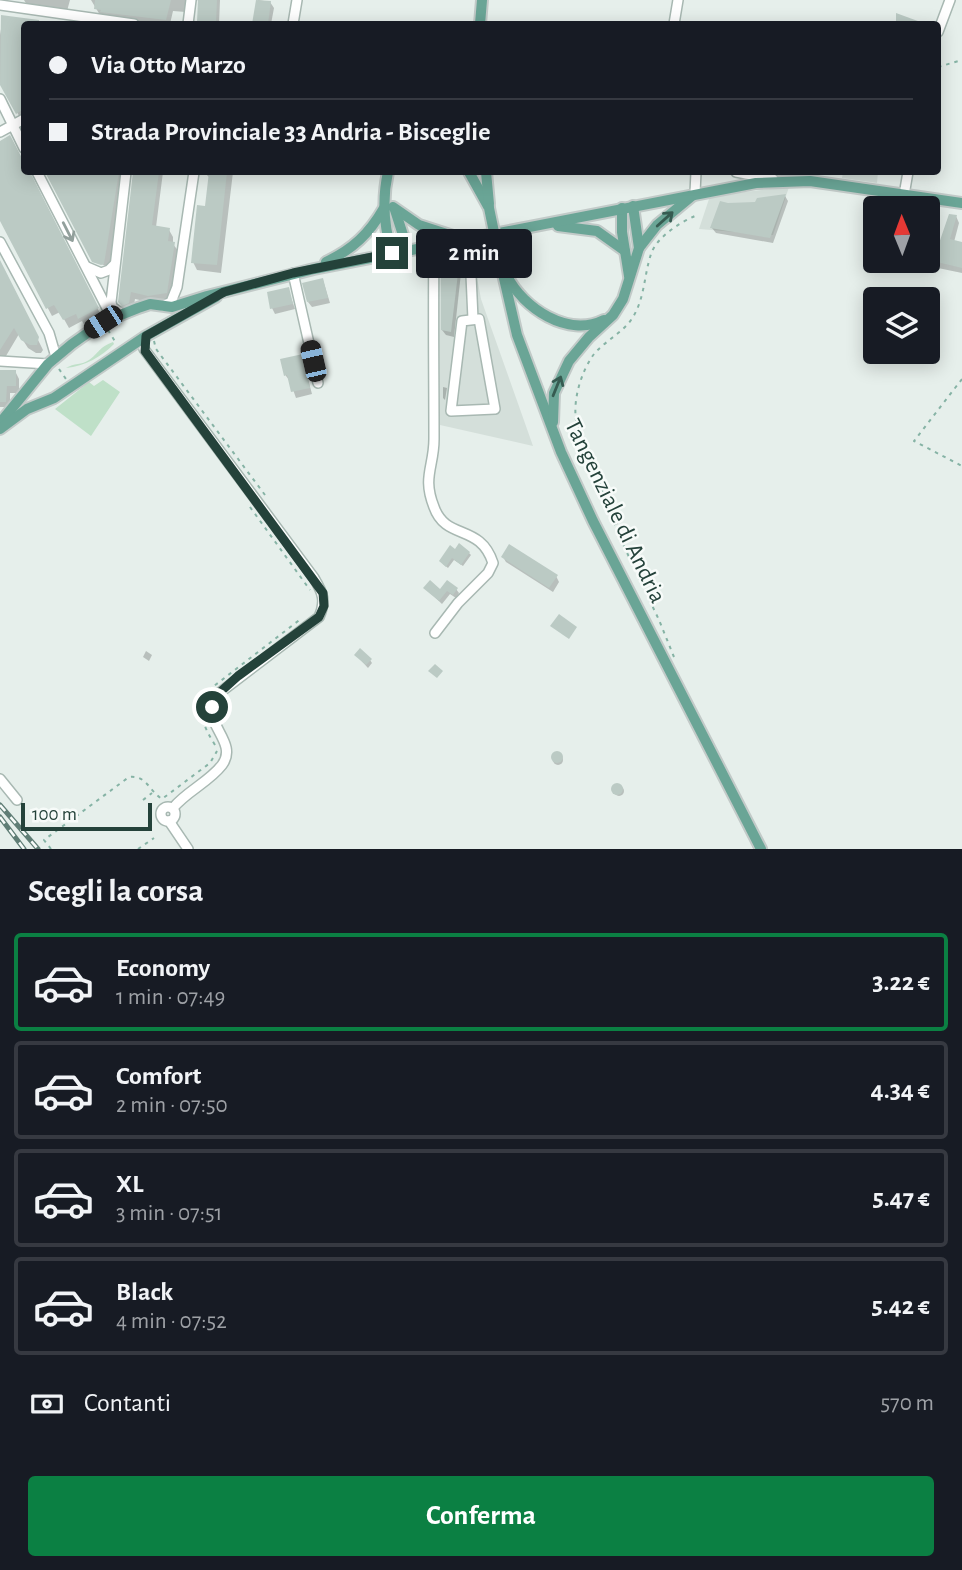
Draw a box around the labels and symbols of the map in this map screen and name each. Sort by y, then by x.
north arrow [863,196,940,273]
one-way arrow [656,211,674,227]
one-way arrow [62,221,75,242]
callout: 2 min [416,229,532,278]
route end [376,237,408,269]
car [80,302,127,342]
car [299,338,328,384]
one-way arrow [552,375,565,397]
street label: Tangenziale di Andria [560,415,670,607]
route start [196,691,228,723]
scale bar [21,800,152,832]

